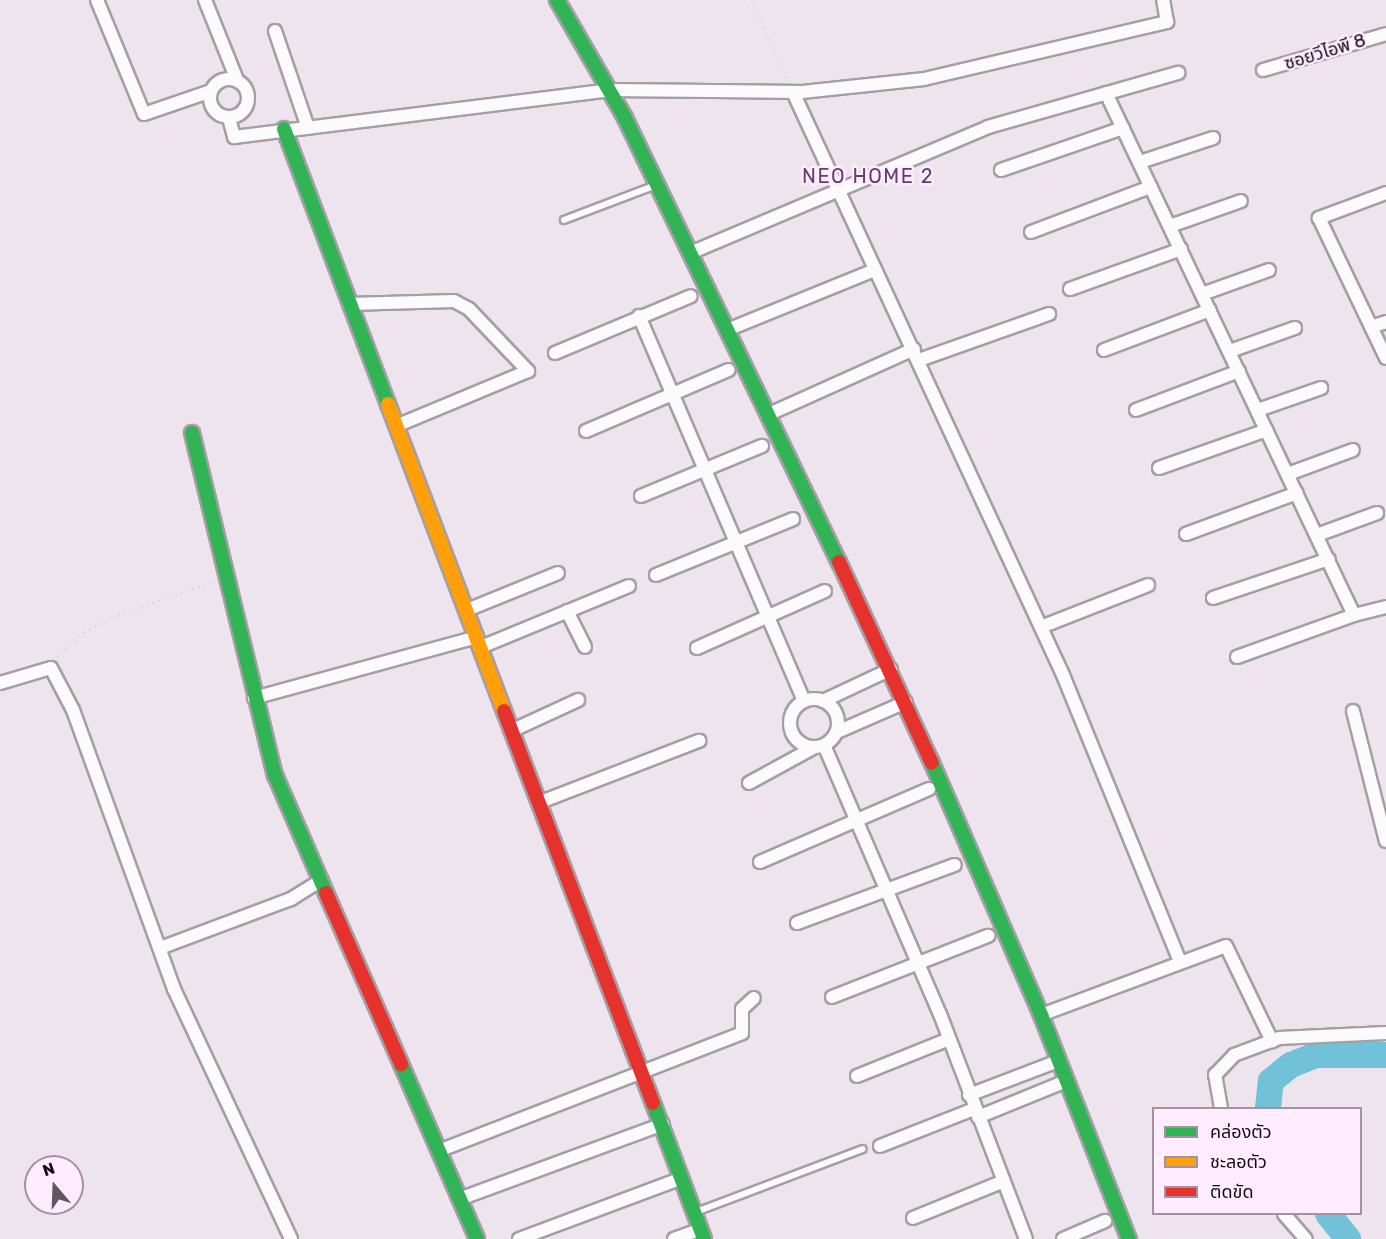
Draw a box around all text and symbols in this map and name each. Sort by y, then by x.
street label: ซอยวีไอพี 8 [1282,29,1368,75]
district label: NEO HOME 2 [802,164,934,188]
legend [1152,1107,1362,1215]
text: คล่องตัว [1210,1121,1272,1143]
text: ชะลอตัว [1210,1151,1267,1173]
north arrow [24,1155,84,1215]
text: N [40,1159,57,1180]
text: ติดขัด [1210,1181,1253,1203]

